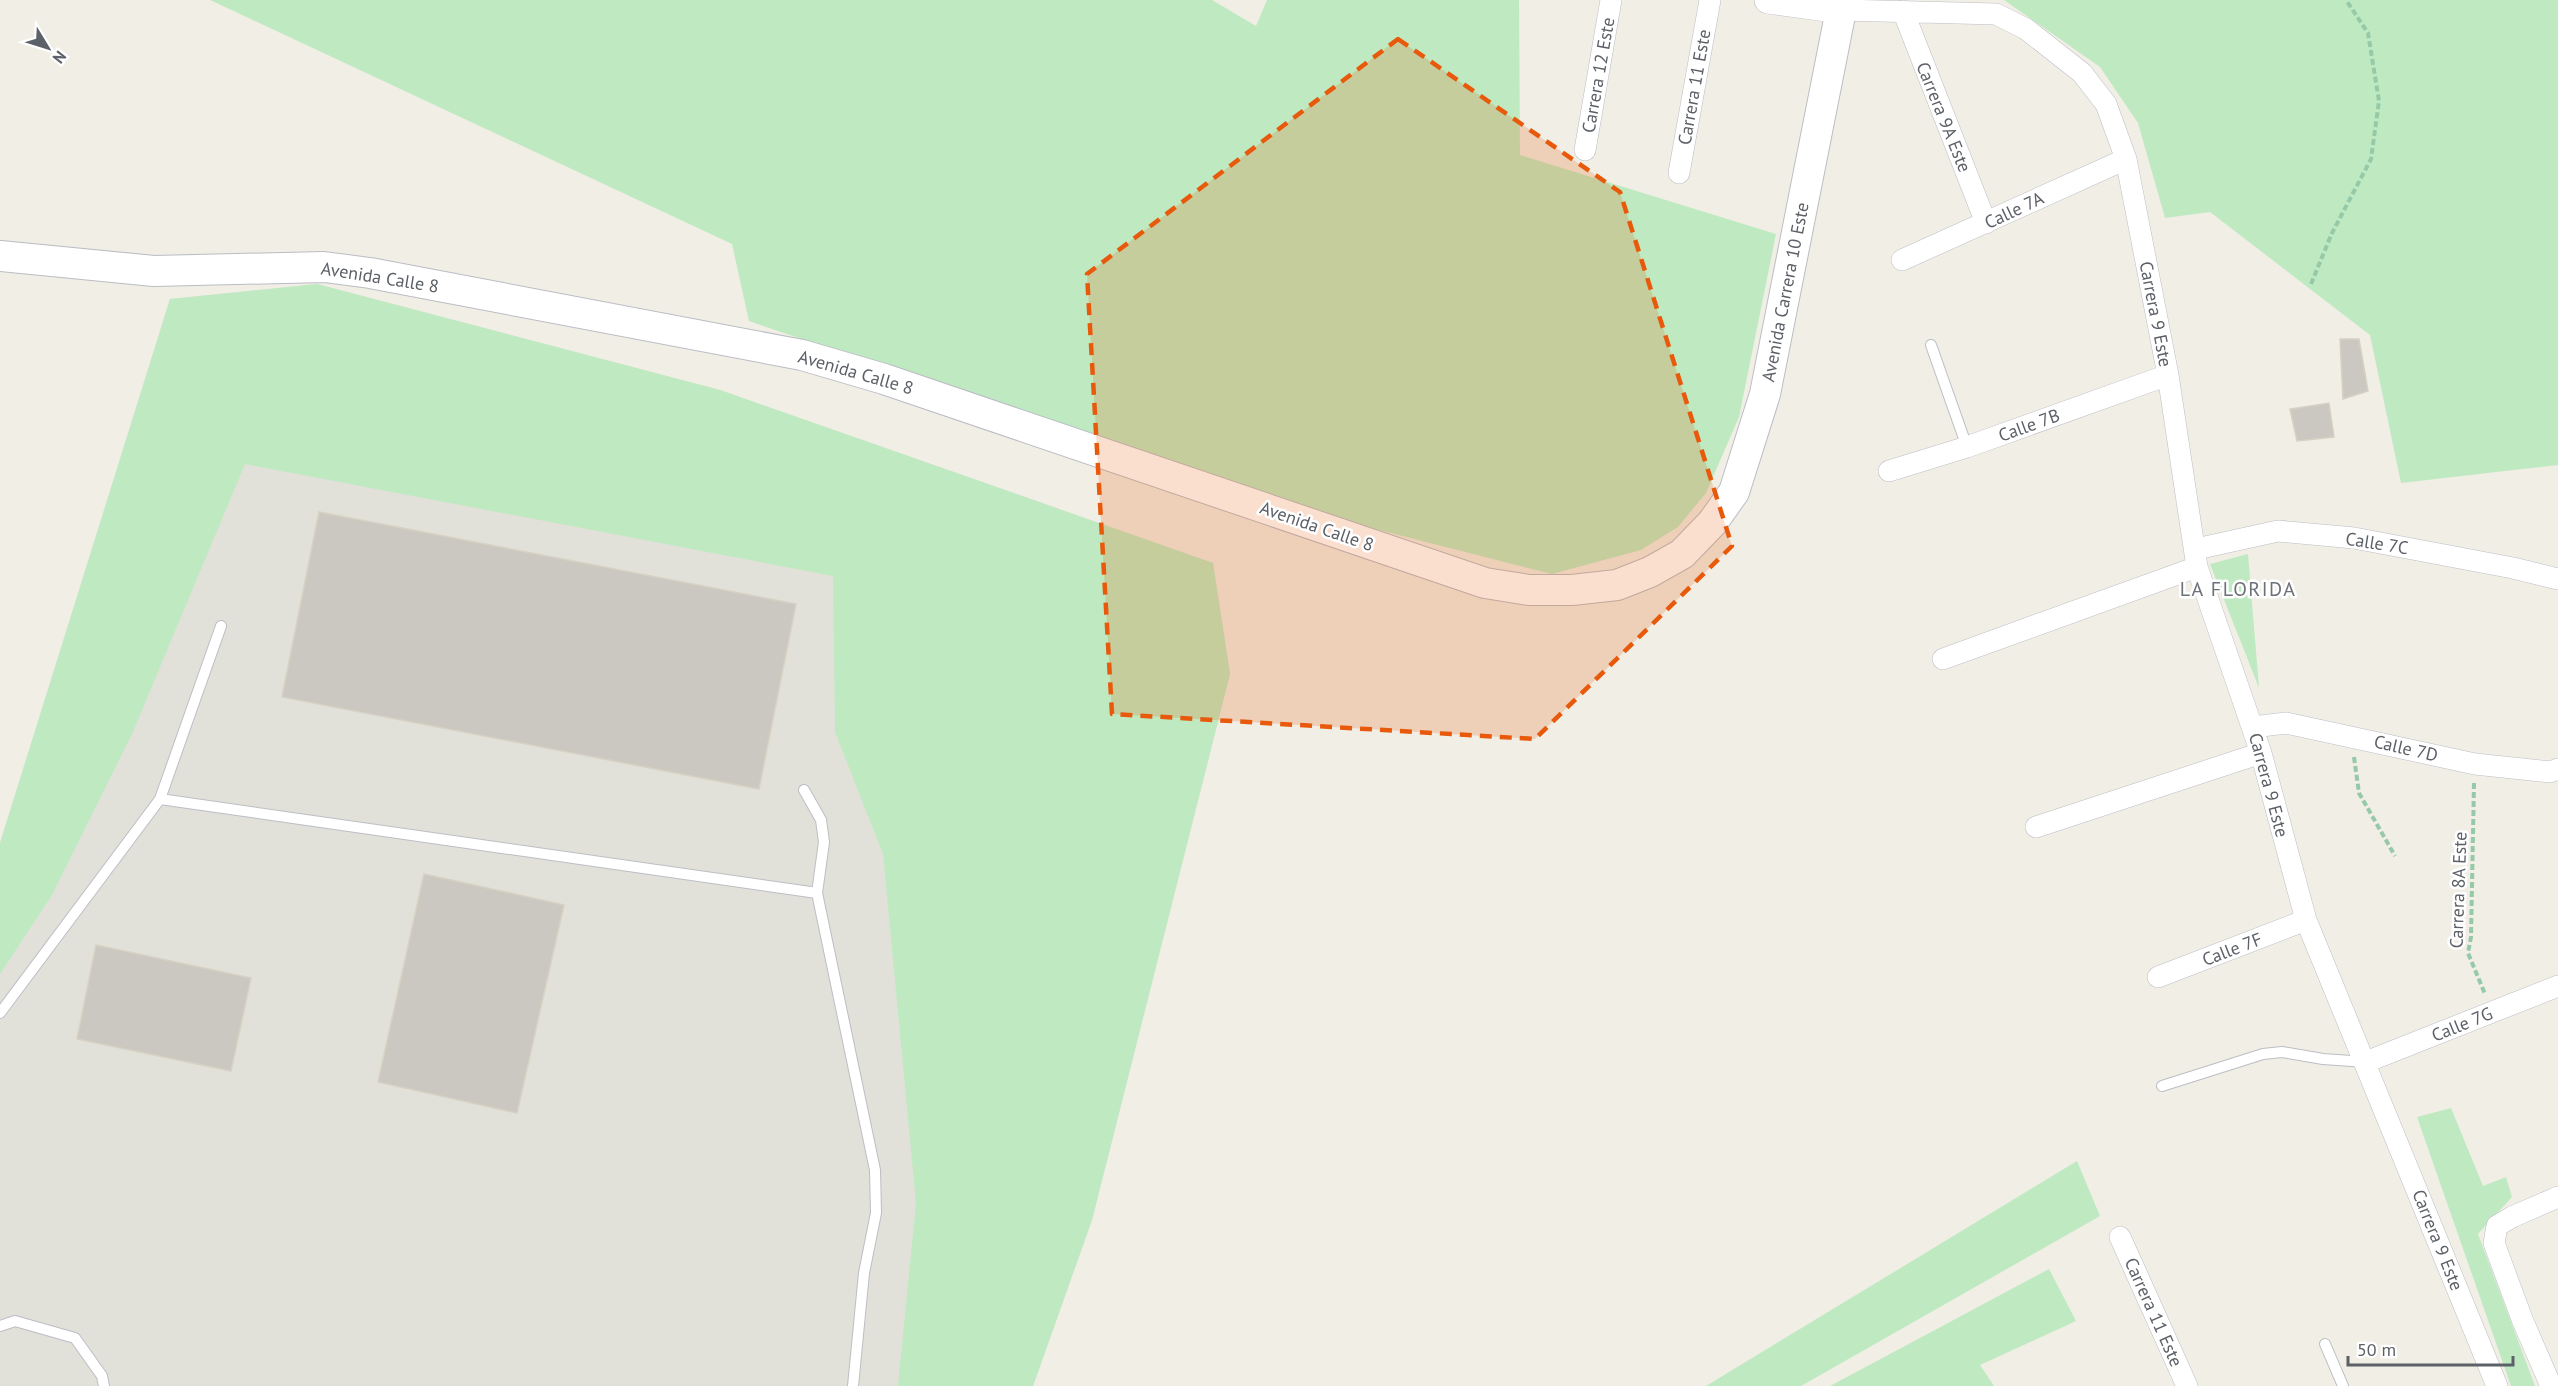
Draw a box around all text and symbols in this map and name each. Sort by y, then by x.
street label: Carrera 12 Este [1577,15,1619,135]
north arrow [18,18,78,78]
street label: Carrera 11 Este [1673,27,1715,147]
text: N [49,47,71,68]
street label: Carrera 9A Este [1911,59,1977,175]
street label: Calle 7A [1981,186,2048,234]
street label: Avenida Carrera 10 Este [1756,200,1814,384]
street label: Avenida Calle 8 [320,256,440,298]
street label: Carrera 9 Este [2135,259,2177,369]
street label: Avenida Calle 8 [796,345,916,399]
street label: Calle 7B [1995,403,2063,447]
street label: Avenida Calle 8 [1257,496,1377,556]
street label: Calle 7C [2344,527,2410,559]
district label: LA FLORIDA [2180,576,2296,602]
street label: Calle 7D [2372,729,2440,767]
street label: Carrera 9 Este [2244,730,2294,840]
street label: Carrera 8A Este [2444,831,2472,949]
street label: Calle 7F [2199,927,2265,971]
street label: Calle 7G [2428,1001,2496,1047]
street label: Carrera 9 Este [2407,1186,2469,1294]
street label: Carrera 11 Este [2120,1254,2188,1370]
scale bar [2348,1329,2513,1367]
text: 50 m [2357,1338,2396,1361]

